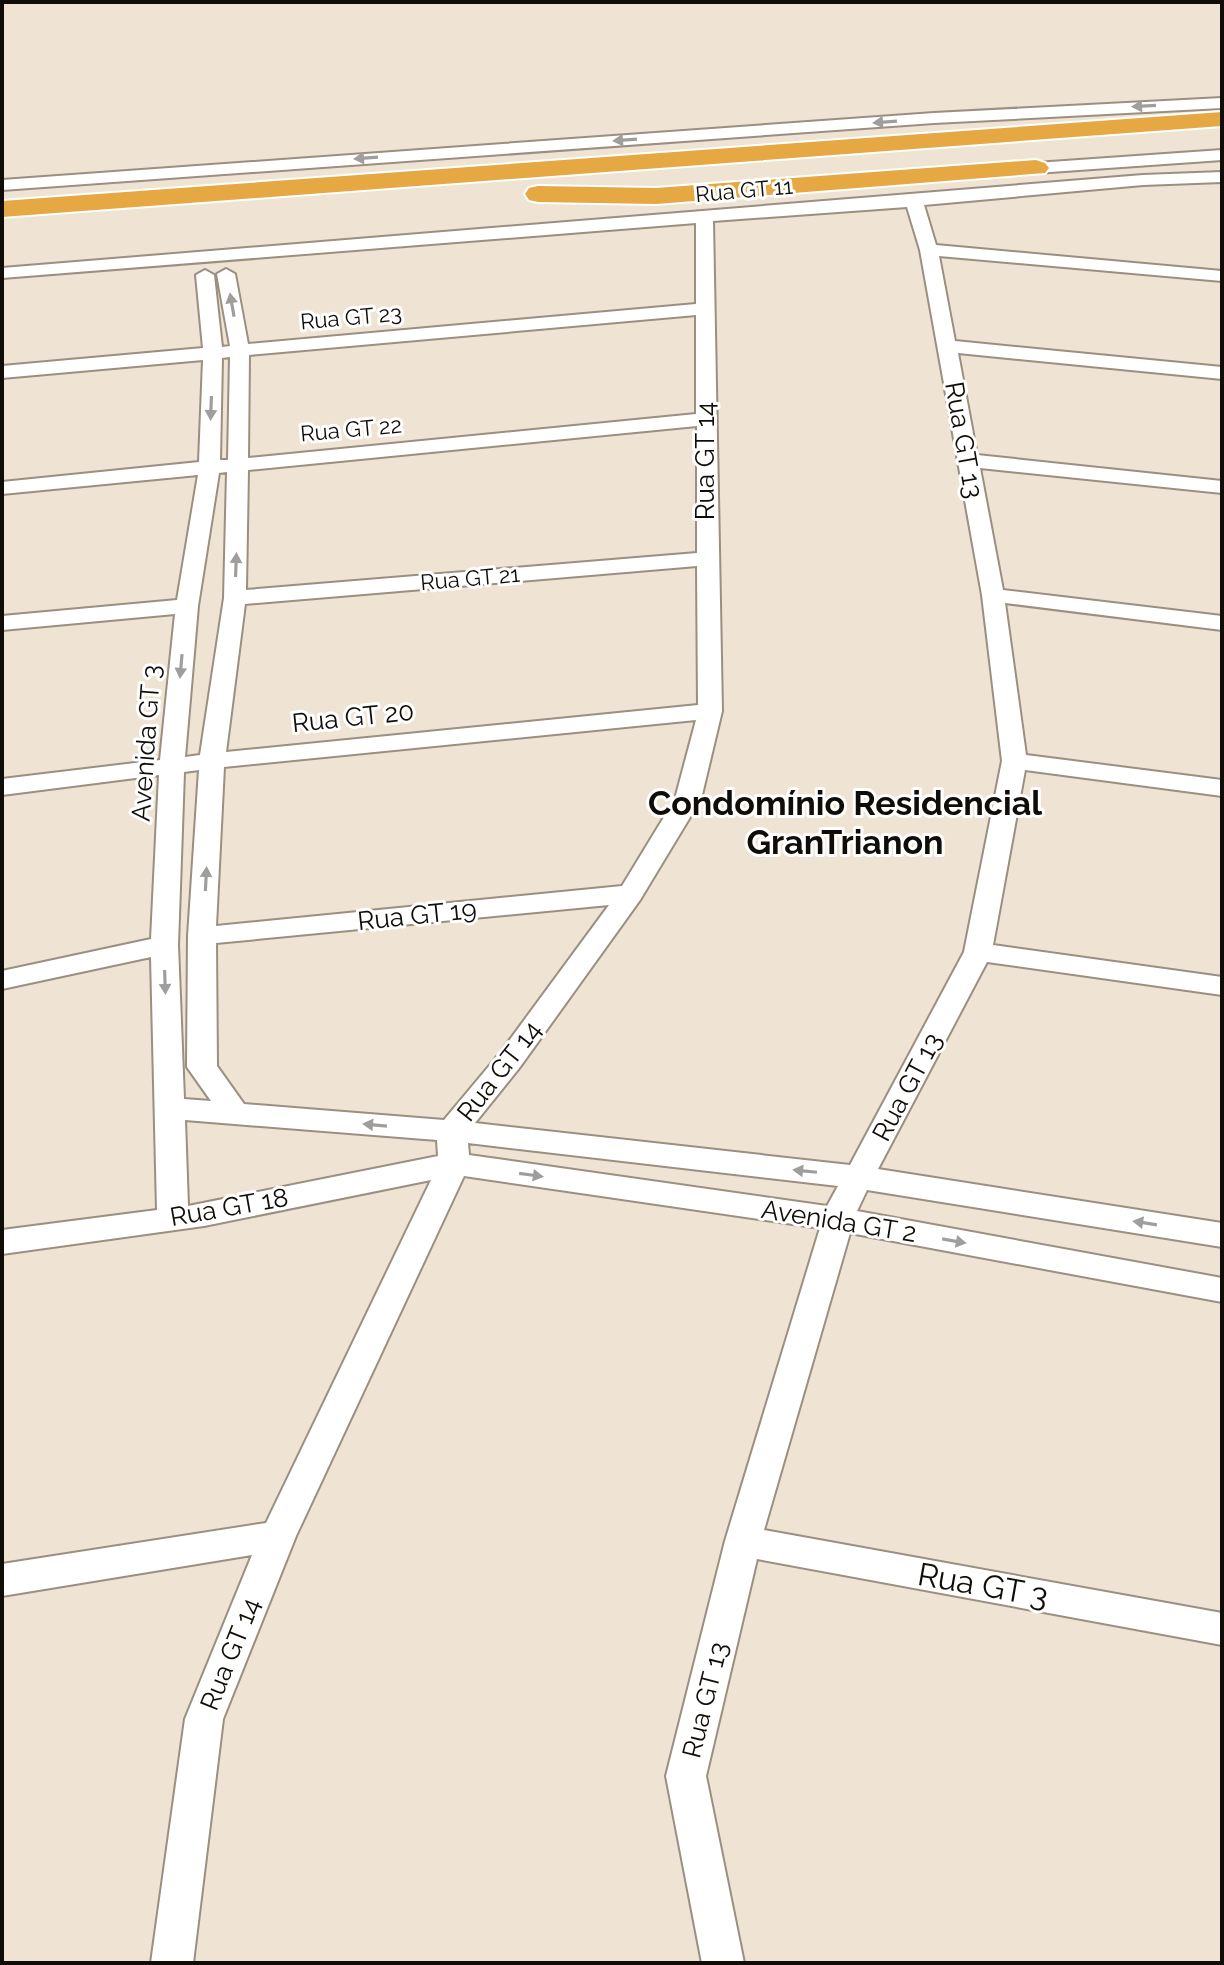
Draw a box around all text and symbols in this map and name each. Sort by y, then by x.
one-way arrow [1131,99,1156,112]
one-way arrow [872,116,897,129]
one-way arrow [612,134,637,147]
one-way arrow [353,152,378,165]
street label: Rua GT 11 [694,173,794,207]
one-way arrow [225,293,237,318]
street label: Rua GT 23 [299,300,403,334]
street label: Rua GT 13 [939,379,989,501]
one-way arrow [205,396,218,421]
street label: Rua GT 14 [690,402,720,520]
street label: Rua GT 22 [299,412,403,446]
one-way arrow [229,552,242,577]
street label: Rua GT 21 [419,561,521,595]
one-way arrow [175,654,188,679]
street label: Avenida GT 3 [126,664,166,822]
street label: Rua GT 20 [291,696,415,738]
district label: Condomínio Residencial GranTrianon [648,783,1042,862]
one-way arrow [199,866,212,891]
street label: Rua GT 19 [356,894,478,936]
one-way arrow [158,970,171,995]
street label: Rua GT 14 [451,1015,547,1127]
street label: Rua GT 13 [866,1028,948,1146]
one-way arrow [362,1118,387,1131]
one-way arrow [792,1164,817,1177]
one-way arrow [519,1169,544,1182]
street label: Rua GT 18 [167,1182,291,1232]
street label: Avenida GT 2 [759,1194,919,1248]
one-way arrow [1132,1216,1157,1229]
one-way arrow [942,1235,967,1247]
street label: Rua GT 3 [915,1555,1051,1614]
street label: Rua GT 14 [194,1593,266,1715]
street label: Rua GT 13 [676,1639,734,1761]

